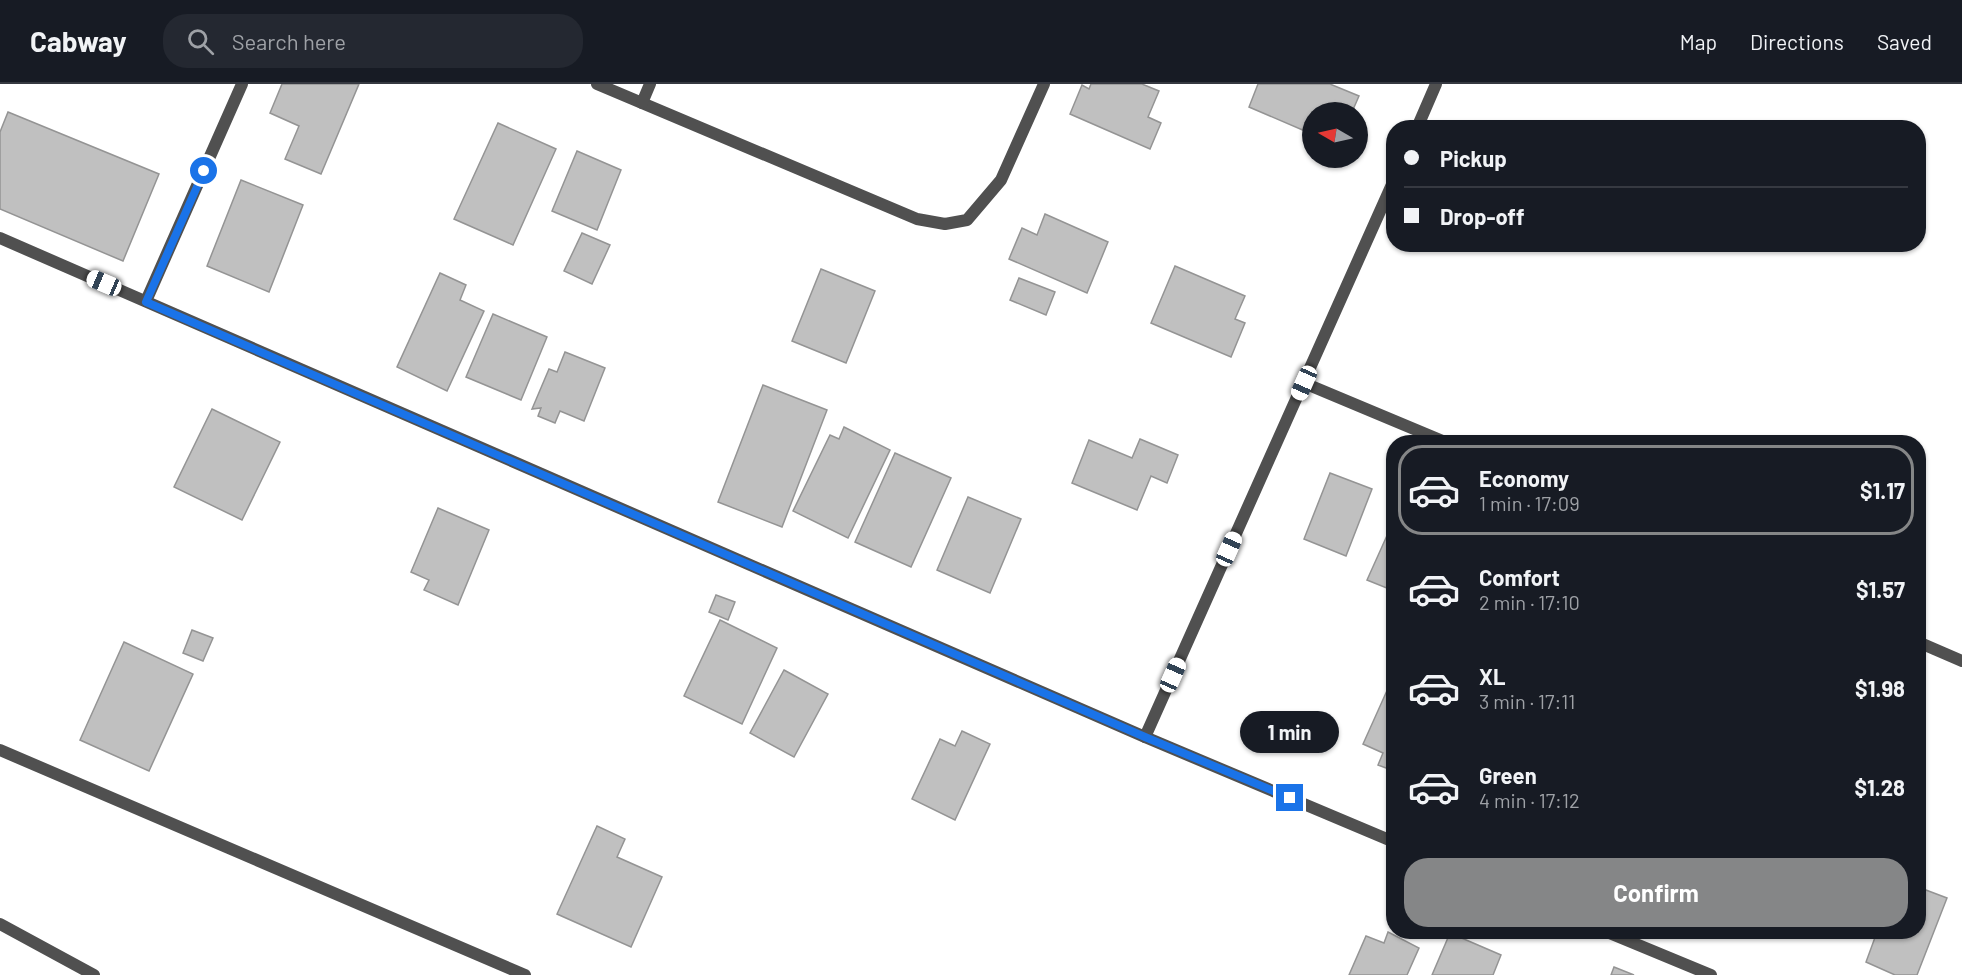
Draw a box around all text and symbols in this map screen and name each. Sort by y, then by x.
search box [163,14,583,68]
text: Cabway [30,24,127,58]
icon: search [184,25,217,58]
text: Search here [232,28,346,54]
text: Map [1680,29,1717,54]
text: Directions [1750,29,1844,54]
text: Saved [1877,29,1932,54]
north arrow [1302,102,1368,168]
map controls [1302,102,1368,168]
text: Pickup [1440,145,1507,171]
route start [190,157,217,184]
text: Drop-off [1440,203,1524,229]
car [84,268,124,298]
car [1288,363,1320,403]
icon: car [1407,463,1461,517]
text: Economy [1479,465,1569,491]
text: $1.17 [1860,477,1905,503]
text: 1 min · 17:09 [1479,491,1580,515]
car [1213,529,1245,569]
icon: car [1407,562,1461,616]
text: Comfort [1479,564,1560,590]
text: $1.57 [1856,576,1905,602]
text: 2 min · 17:10 [1479,590,1580,614]
car [1157,655,1189,695]
icon: car [1407,661,1461,715]
text: XL [1479,663,1505,689]
text: $1.98 [1855,675,1905,701]
text: 3 min · 17:11 [1479,689,1575,713]
callout: 1 min [1240,711,1340,753]
text: 1 min [1268,720,1311,744]
icon: car [1407,760,1461,814]
text: Green [1479,762,1537,788]
text: $1.28 [1854,774,1905,800]
route end [1276,784,1303,811]
text: 4 min · 17:12 [1479,788,1580,812]
button: Confirm [1404,858,1908,927]

